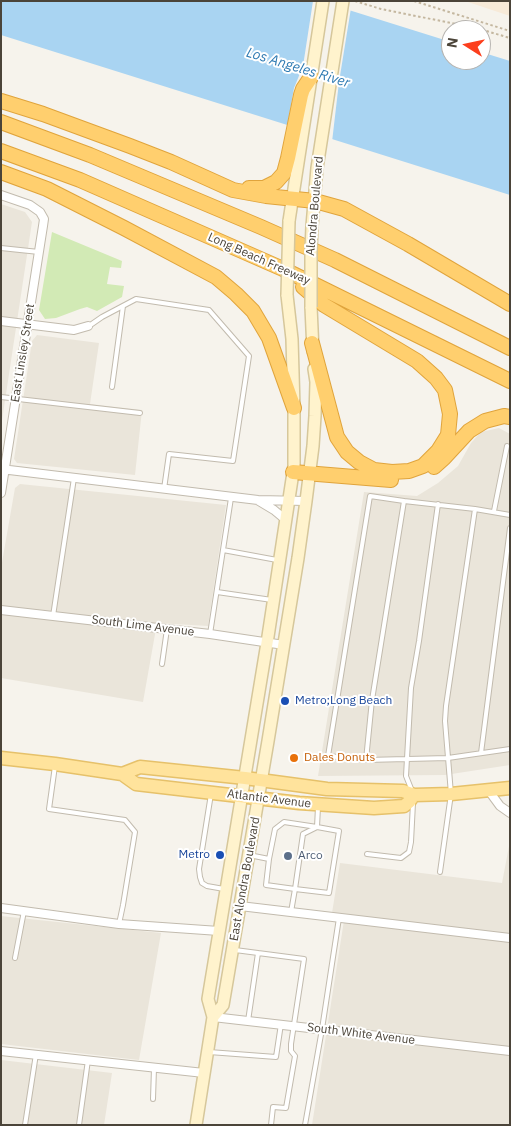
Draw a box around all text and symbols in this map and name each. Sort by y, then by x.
north arrow [441,20,491,70]
text: N [442,36,462,49]
water label: Los Angeles River [244,44,352,92]
street label: Alondra Boulevard [303,156,327,256]
street label: Long Beach Freeway [206,230,312,288]
street label: East Linsley Street [8,303,38,403]
street label: South Lime Avenue [91,613,195,639]
place label: Metro;Long Beach [295,694,392,708]
marker: Metro;Long Beach [279,695,291,707]
place label: Dales Donuts [304,751,375,765]
marker: Dales Donuts [288,752,300,764]
street label: Atlantic Avenue [226,787,312,811]
street label: East Alondra Boulevard [227,816,263,942]
place label: Metro [178,848,210,862]
marker: Metro [214,849,226,861]
place label: Arco [298,849,323,863]
marker: Arco [282,850,294,862]
street label: South White Avenue [306,1020,416,1048]

